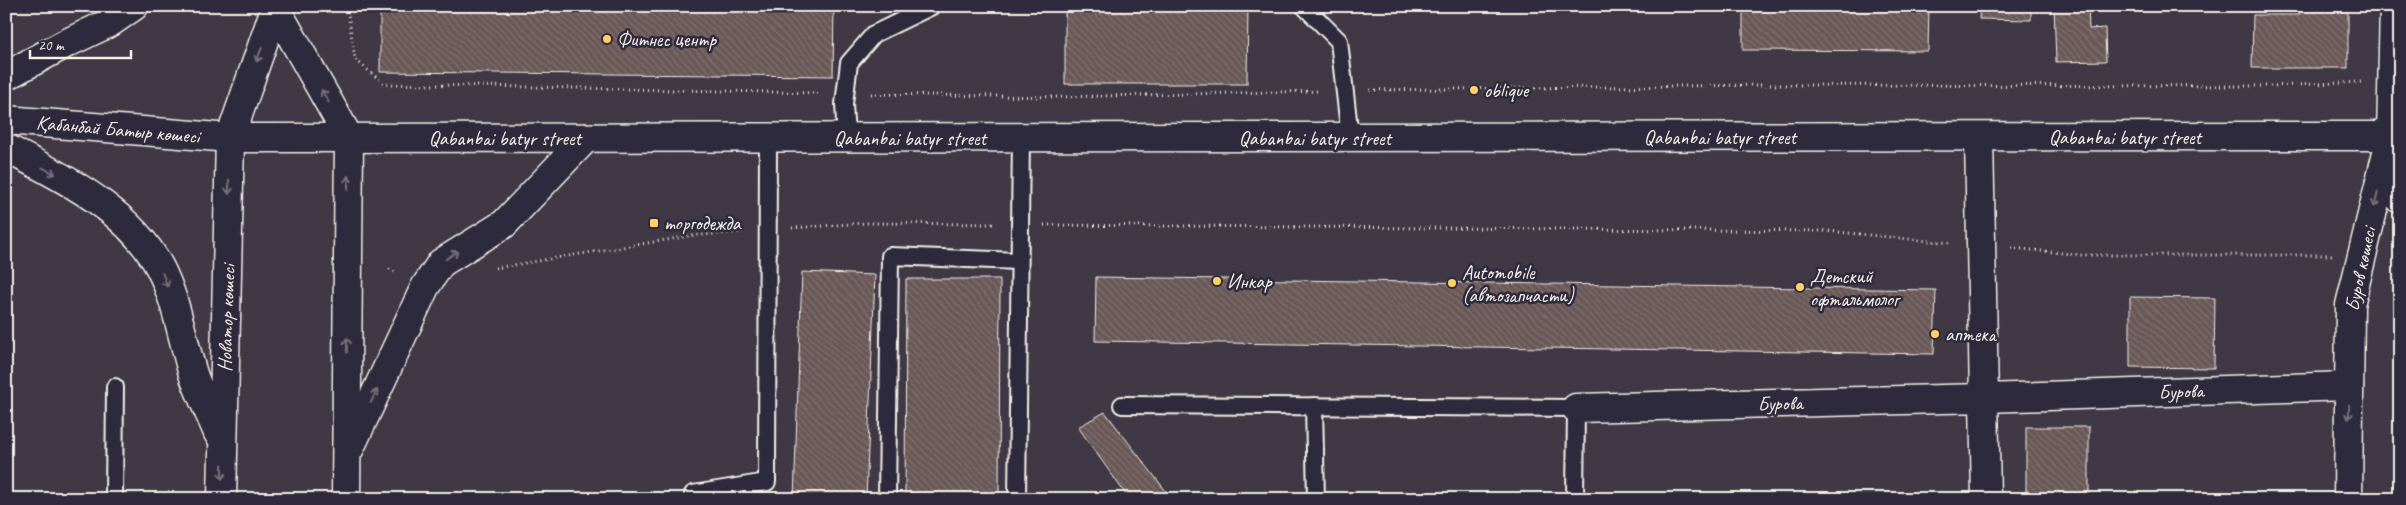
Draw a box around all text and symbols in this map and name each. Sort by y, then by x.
place label: Фитнес центр [617,27,717,52]
scale bar [30,28,131,60]
marker: Фитнес центр [601,33,613,45]
text: 20 m [38,36,65,55]
one-way arrow [254,47,263,62]
place label: oblique [1484,78,1530,103]
marker: oblique [1468,84,1480,96]
one-way arrow [319,89,329,103]
street label: Қабанбай Батыр көшесі [35,110,203,149]
street label: Qabanbai batyr street [1644,125,1799,150]
street label: Qabanbai batyr street [2049,125,2204,150]
street label: Qabanbai batyr street [429,126,584,151]
street label: Qabanbai batyr street [834,126,989,151]
street label: Qabanbai batyr street [1239,126,1394,151]
one-way arrow [42,166,57,176]
one-way arrow [343,175,353,191]
one-way arrow [224,178,234,195]
one-way arrow [2370,192,2380,208]
place label: торгодежда [664,211,742,236]
marker: торгодежда [648,217,660,229]
street label: Буров көшесі [2339,223,2382,313]
one-way arrow [444,250,458,260]
place label: Automobile (автозапчасти) [1462,260,1575,308]
street label: Новатор көшесі [212,262,241,372]
place label: Детский офтальмолог [1810,264,1901,312]
place label: Инкар [1227,269,1273,294]
one-way arrow [161,272,170,288]
marker: Инкар [1211,275,1223,287]
marker: Automobile (автозапчасти) [1446,277,1458,289]
marker: Детский офтальмолог [1794,281,1806,293]
place label: аптека [1945,322,1998,347]
marker: аптека [1929,328,1941,340]
one-way arrow [342,337,352,354]
street label: Бурова [2158,378,2206,405]
one-way arrow [370,389,379,404]
street label: Бурова [1757,391,1805,416]
one-way arrow [2344,404,2354,420]
one-way arrow [217,463,227,479]

